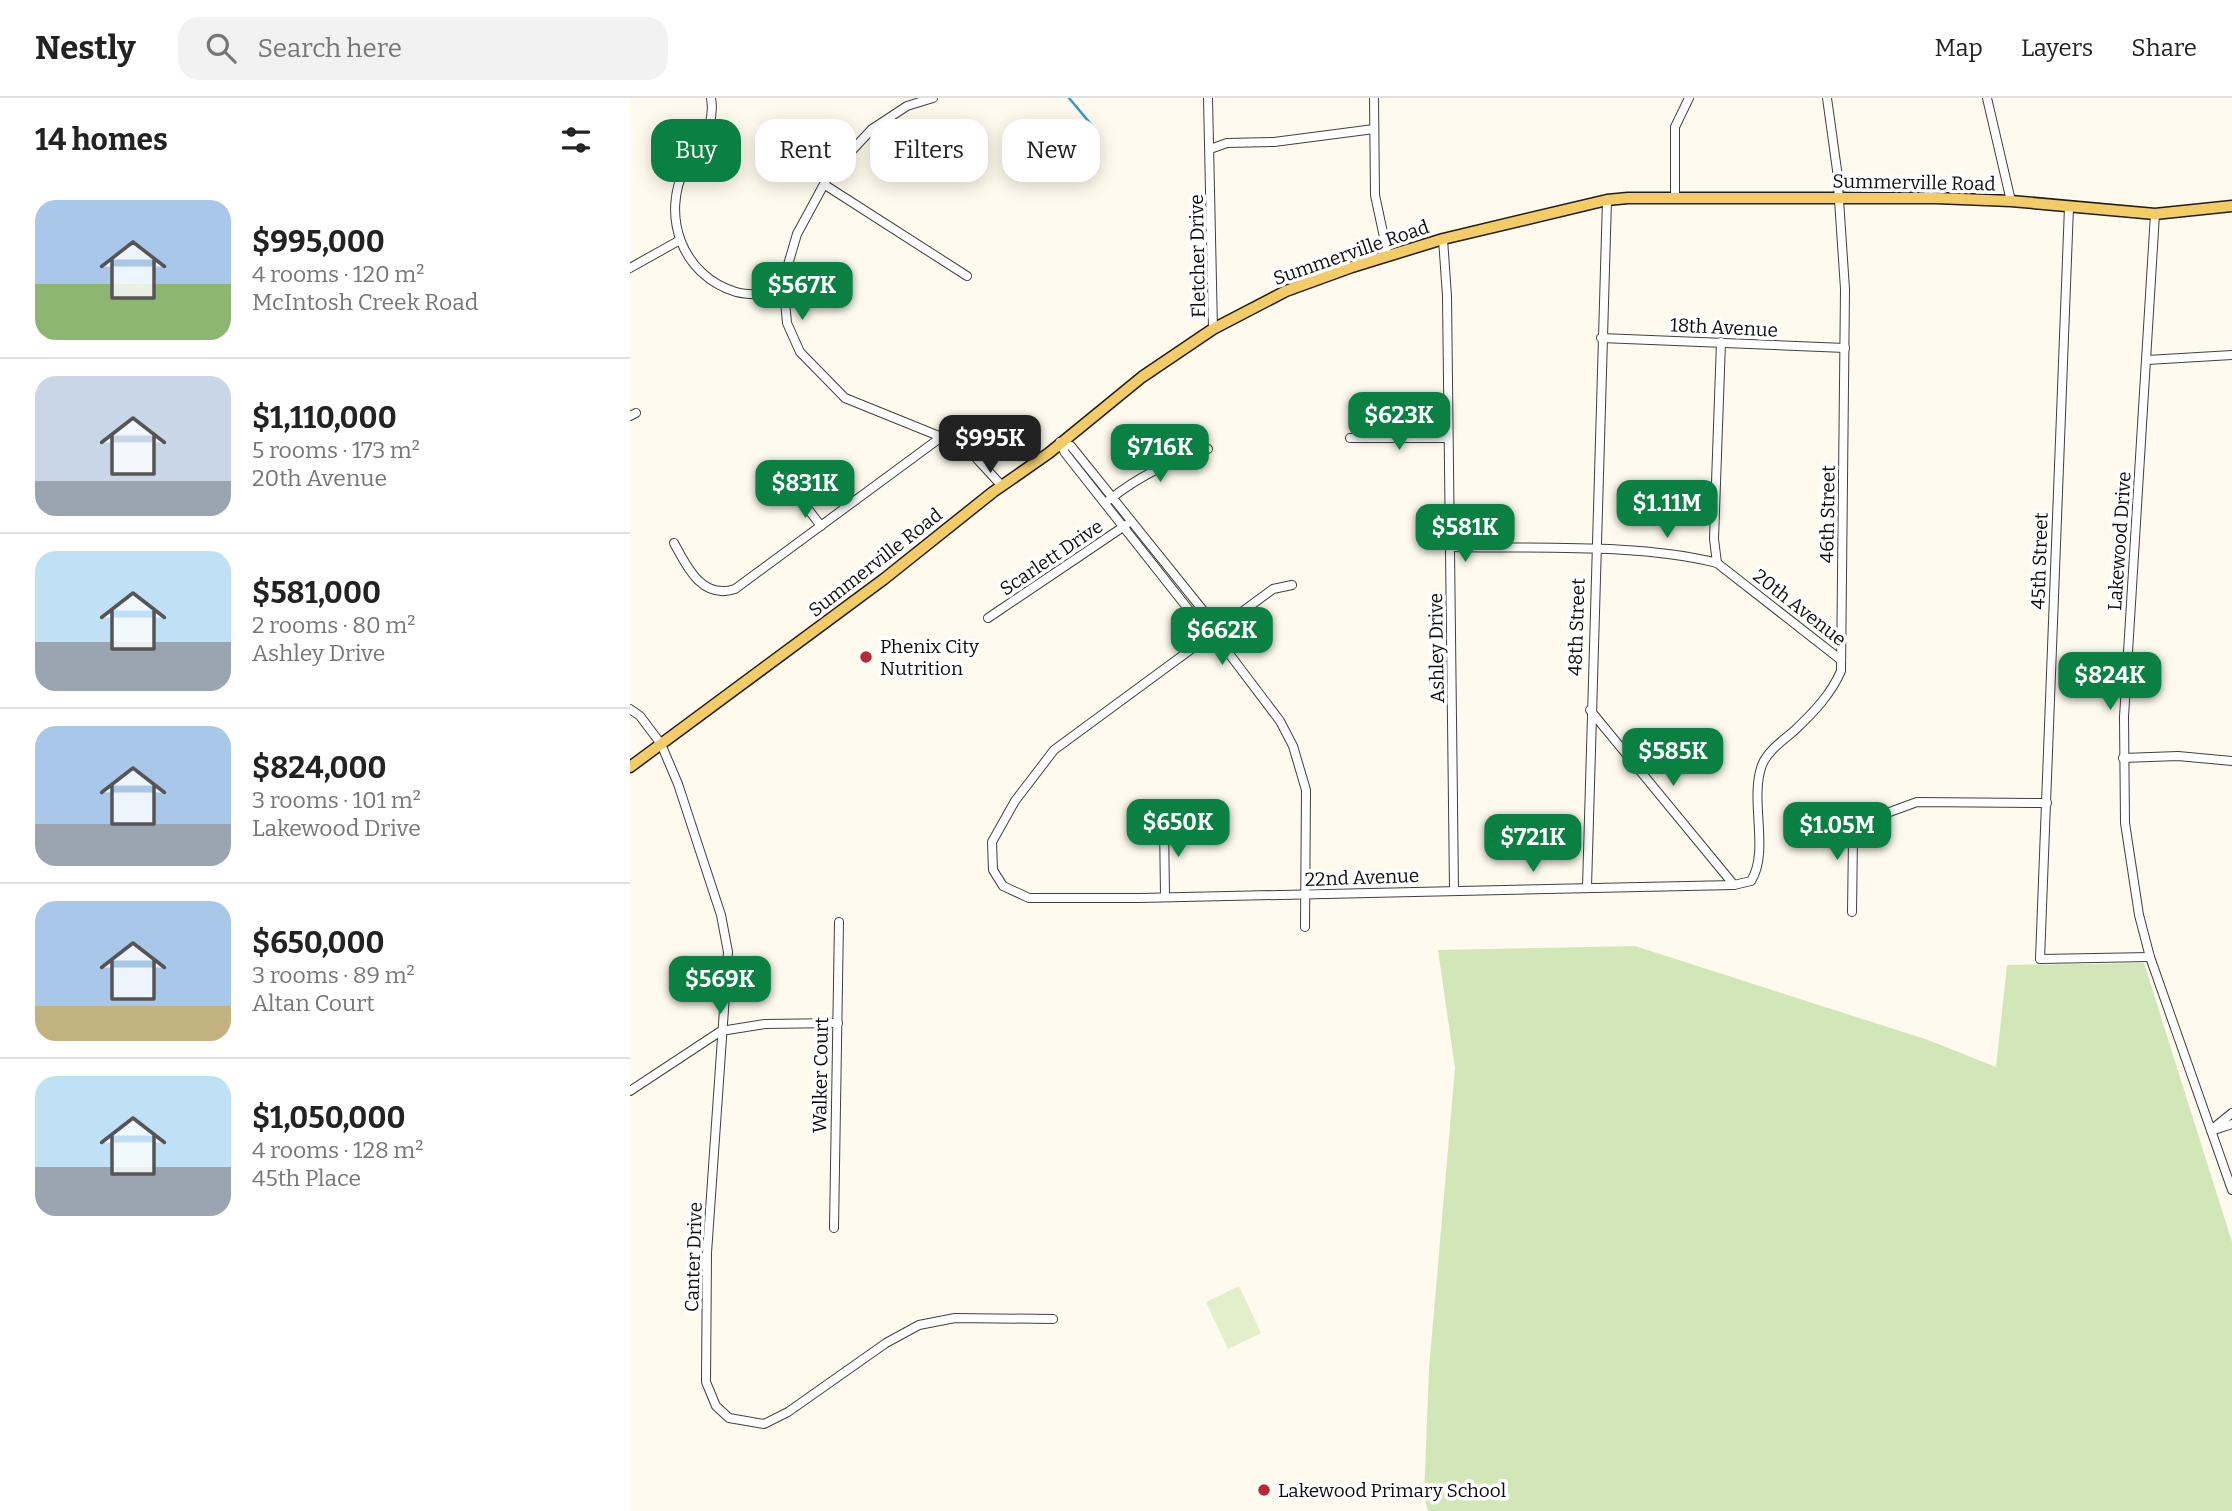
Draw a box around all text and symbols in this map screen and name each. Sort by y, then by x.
search box [178,17,668,80]
text: Nestly [35,28,136,68]
icon: search [202,29,240,67]
text: Search here [258,33,402,64]
text: Map [1935,34,1983,62]
text: Layers [2021,34,2093,62]
text: Share [2131,34,2197,62]
chip: Buy [651,119,741,182]
chip: Rent [755,119,856,182]
chip: Filters [870,119,988,182]
chip: New [1002,119,1100,182]
icon: filters [557,121,595,159]
text: 14 homes [35,122,168,158]
street label: Summerville Road [1832,170,1996,195]
street label: Fletcher Drive [1185,194,1210,318]
street label: Summerville Road [1270,215,1432,290]
text: $995,000 [252,224,385,260]
icon: home [91,228,175,312]
text: 4 rooms · 120 m² [252,260,424,288]
pin: $567K [753,262,851,322]
text: $567K [768,271,836,299]
text: McIntosh Creek Road [252,288,478,316]
street label: 18th Avenue [1669,313,1779,342]
pin: $623K [1350,392,1448,452]
text: $1,110,000 [252,400,397,436]
text: $623K [1364,401,1434,429]
icon: home [91,404,175,488]
pin: $995K [941,416,1039,475]
text: $995K [955,424,1025,452]
pin: $716K [1111,424,1209,484]
text: $716K [1127,433,1193,461]
text: 5 rooms · 173 m² [252,436,420,464]
pin: $831K [756,460,854,520]
text: 20th Avenue [252,464,387,492]
street label: 46th Street [1815,465,1840,563]
text: $831K [771,469,839,497]
street label: Lakewood Drive [2103,471,2136,611]
pin: $1.11M [1610,480,1724,540]
text: $1.11M [1633,489,1701,517]
street label: Summerville Road [804,503,947,622]
pin: $581K [1416,504,1514,564]
street label: 45th Street [2026,512,2053,610]
text: $581K [1432,513,1498,541]
street label: Scarlett Drive [995,515,1107,600]
street label: 20th Avenue [1749,564,1851,651]
text: $581,000 [252,575,381,611]
street label: 48th Street [1563,577,1590,677]
icon: home [91,579,175,663]
street label: Ashley Drive [1424,593,1449,703]
pin: $662K [1173,608,1271,667]
text: 2 rooms · 80 m² [252,611,415,639]
text: $662K [1187,616,1257,644]
place label: Phenix City Nutrition [880,635,980,680]
text: Ashley Drive [252,639,385,667]
marker: Phenix City Nutrition [858,649,874,665]
pin: $824K [2061,652,2159,712]
text: $824K [2074,661,2146,689]
pin: $585K [1624,728,1722,788]
text: $585K [1638,737,1708,765]
text: $824,000 [252,750,387,786]
icon: home [91,754,175,838]
text: 3 rooms · 101 m² [252,786,421,814]
pin: $650K [1129,800,1227,859]
pin: $1.05M [1780,802,1894,862]
text: $650K [1143,808,1213,836]
text: $1.05M [1799,811,1875,839]
text: Lakewood Drive [252,814,421,842]
pin: $721K [1484,814,1582,874]
text: $721K [1500,823,1566,851]
street label: 22nd Avenue [1304,864,1420,891]
text: $650,000 [252,925,385,961]
icon: home [91,929,175,1013]
pin: $569K [671,956,769,1016]
text: 3 rooms · 89 m² [252,961,415,989]
text: $569K [685,965,755,993]
text: Altan Court [252,989,375,1017]
street label: Walker Court [808,1017,833,1133]
text: $1,050,000 [252,1100,406,1136]
icon: home [91,1104,175,1188]
text: 4 rooms · 128 m² [252,1136,423,1164]
text: 45th Place [252,1164,361,1192]
street label: Canter Drive [680,1201,707,1313]
place label: Lakewood Primary School [1278,1479,1506,1502]
marker: Lakewood Primary School [1256,1482,1272,1498]

